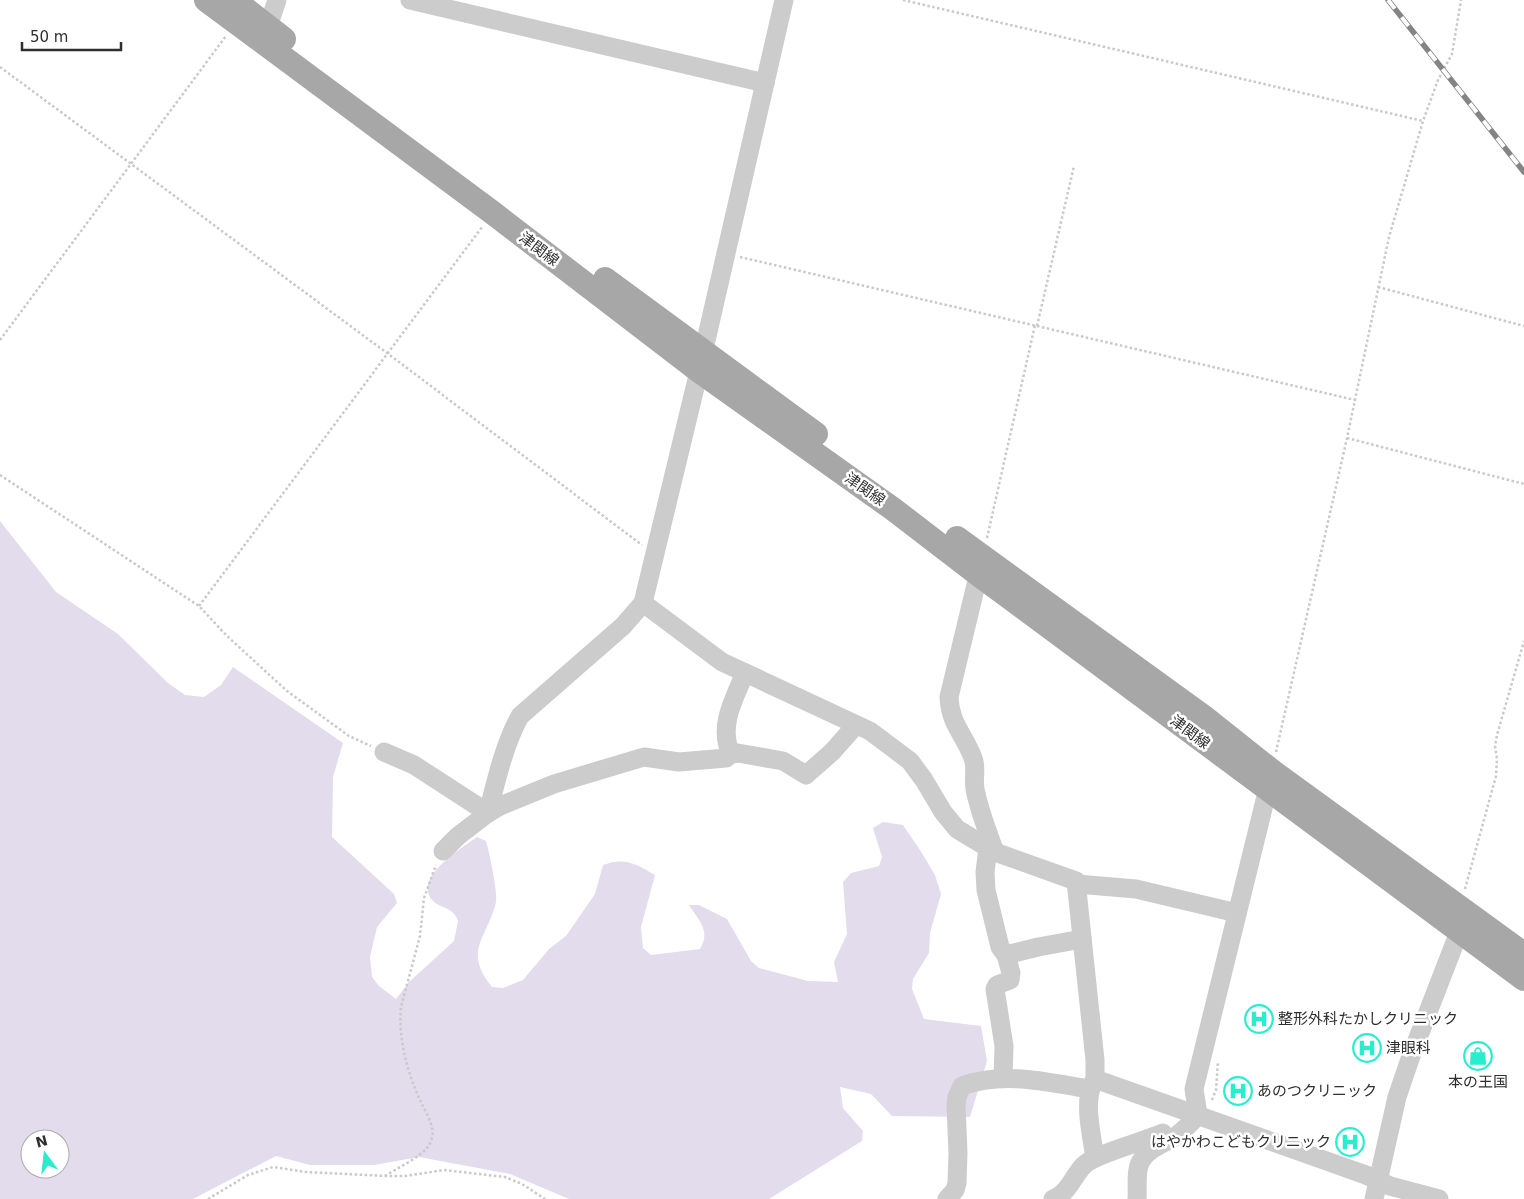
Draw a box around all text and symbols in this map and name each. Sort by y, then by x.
scale bar [22,20,121,52]
text: 50 m [30,28,68,46]
street label: 津関線 [516,228,562,270]
street label: 津関線 [841,469,889,509]
street label: 津関線 [1167,711,1213,753]
hospital icon: 整形外科たかしクリニック [1244,1004,1274,1034]
place label: 整形外科たかしクリニック [1278,1010,1458,1028]
hospital icon: 津眼科 [1352,1033,1382,1063]
place label: 津眼科 [1386,1039,1431,1057]
shop icon: 本の王国 [1463,1041,1493,1071]
place label: 本の王国 [1448,1073,1508,1091]
hospital icon: あのつクリニック [1223,1076,1253,1106]
place label: あのつクリニック [1257,1082,1377,1100]
hospital icon: はやかわこどもクリニック [1335,1127,1365,1157]
north arrow [20,1129,70,1179]
text: N [34,1132,49,1151]
place label: はやかわこどもクリニック [1151,1133,1331,1151]

